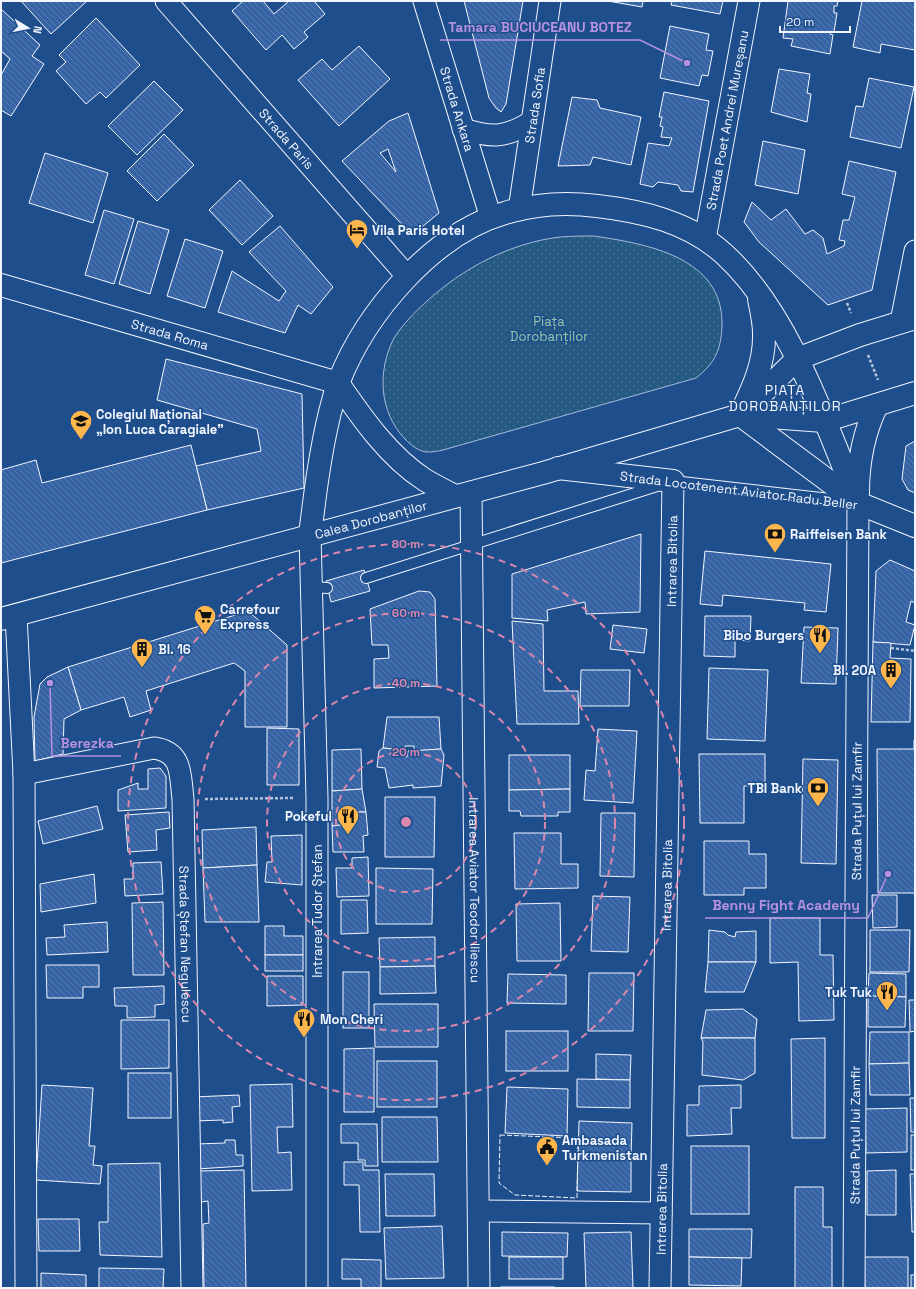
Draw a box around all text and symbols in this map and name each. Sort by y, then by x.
north arrow [8,8,48,48]
scale bar [780,8,850,34]
callout: Tamara BUCIUCEANU BOTEZ [440,14,640,40]
text: 20 m [786,14,814,30]
text: Tamara BUCIUCEANU BOTEZ [448,18,632,36]
text: N [30,25,45,35]
street label: Strada Poet Andrei Mureșanu [703,29,752,211]
street label: Strada Ankara [436,65,478,154]
street label: Strada Sofia [521,65,549,145]
street label: Strada Paris [255,105,318,173]
hotel icon: Vila Paris Hotel [344,217,370,250]
place label: Vila Paris Hotel [372,222,465,239]
park label: Piața Dorobanților [510,313,588,345]
street label: Strada Roma [129,315,211,354]
district label: PIAȚA DOROBANȚILOR [728,381,842,415]
place label: Colegiul Național „Ion Luca Caragiale” [96,406,224,438]
school or university icon: Colegiul Național „Ion Luca Caragiale” [68,408,94,441]
street label: Strada Locotenent Aviator Radu Beller [619,467,859,514]
street label: Calea Dorobanților [313,497,429,543]
street label: Intrarea Bitolia [663,515,681,607]
bank icon: Raiffeisen Bank [762,521,788,554]
place label: Raiffeisen Bank [790,526,888,543]
text: 80 m [392,536,420,552]
place label: Carrefour Express [220,601,280,633]
supermarket icon: Carrefour Express [192,603,218,636]
text: 60 m [392,605,420,621]
restaurant icon: Bibo Burgers [807,622,833,655]
place label: Bibo Burgers [723,627,804,644]
building icon: Bl. 16 [129,636,155,669]
place label: Bl. 16 [158,641,191,658]
building icon: Bl. 20A [878,657,904,690]
place label: Bl. 20A [833,662,877,679]
text: 40 m [392,675,420,691]
callout: Berezka [52,730,121,756]
text: Berezka [60,734,114,752]
street label: Strada Puțul lui Zamfir [848,742,866,880]
text: 20 m [392,744,420,760]
bank icon: TBI Bank [805,775,831,808]
place label: TBI Bank [748,780,803,797]
street label: Intrarea Aviator Teodor Iliescu [465,797,484,983]
restaurant icon: Pokeful [335,803,361,836]
place label: Pokeful [285,808,332,825]
centre of rings [399,815,413,829]
street label: Intrarea Bitolia [658,839,676,931]
street label: Intrarea Tudor Ștefan [309,844,326,978]
street label: Strada Ștefan Negulescu [175,865,195,1023]
callout: Benny Fight Academy [705,892,868,918]
text: Benny Fight Academy [712,896,860,914]
restaurant icon: Tuk Tuk [874,979,900,1012]
place label: Tuk Tuk [825,984,873,1001]
restaurant icon: Mon Cheri [291,1006,317,1039]
place label: Mon Cheri [320,1011,383,1028]
street label: Strada Puțul lui Zamfir [846,1066,864,1204]
place label: Ambasada Turkmenistan [562,1132,647,1164]
public building icon: Ambasada Turkmenistan [534,1134,560,1167]
street label: Intrarea Bitolia [653,1162,671,1255]

